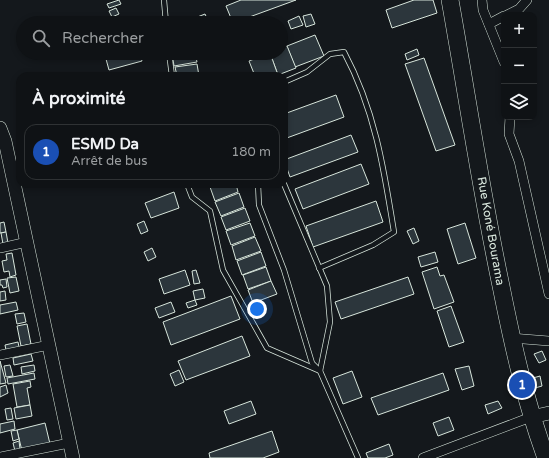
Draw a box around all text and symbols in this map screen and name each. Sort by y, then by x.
map controls [501,12,537,120]
button: + [501,12,537,48]
search box [16,16,288,60]
icon: search [30,27,52,49]
text: Rechercher [62,29,144,47]
button: − [501,48,537,84]
button: layers [501,84,537,120]
text: À proximité [32,88,125,109]
text: ESMD Da [71,135,139,153]
text: 1 [42,144,50,160]
text: 180 m [231,144,271,160]
text: Arrêt de bus [71,153,147,169]
street label: Rue Koné Bourama [475,175,507,287]
your location [247,299,267,319]
pin: 1 [509,370,535,400]

